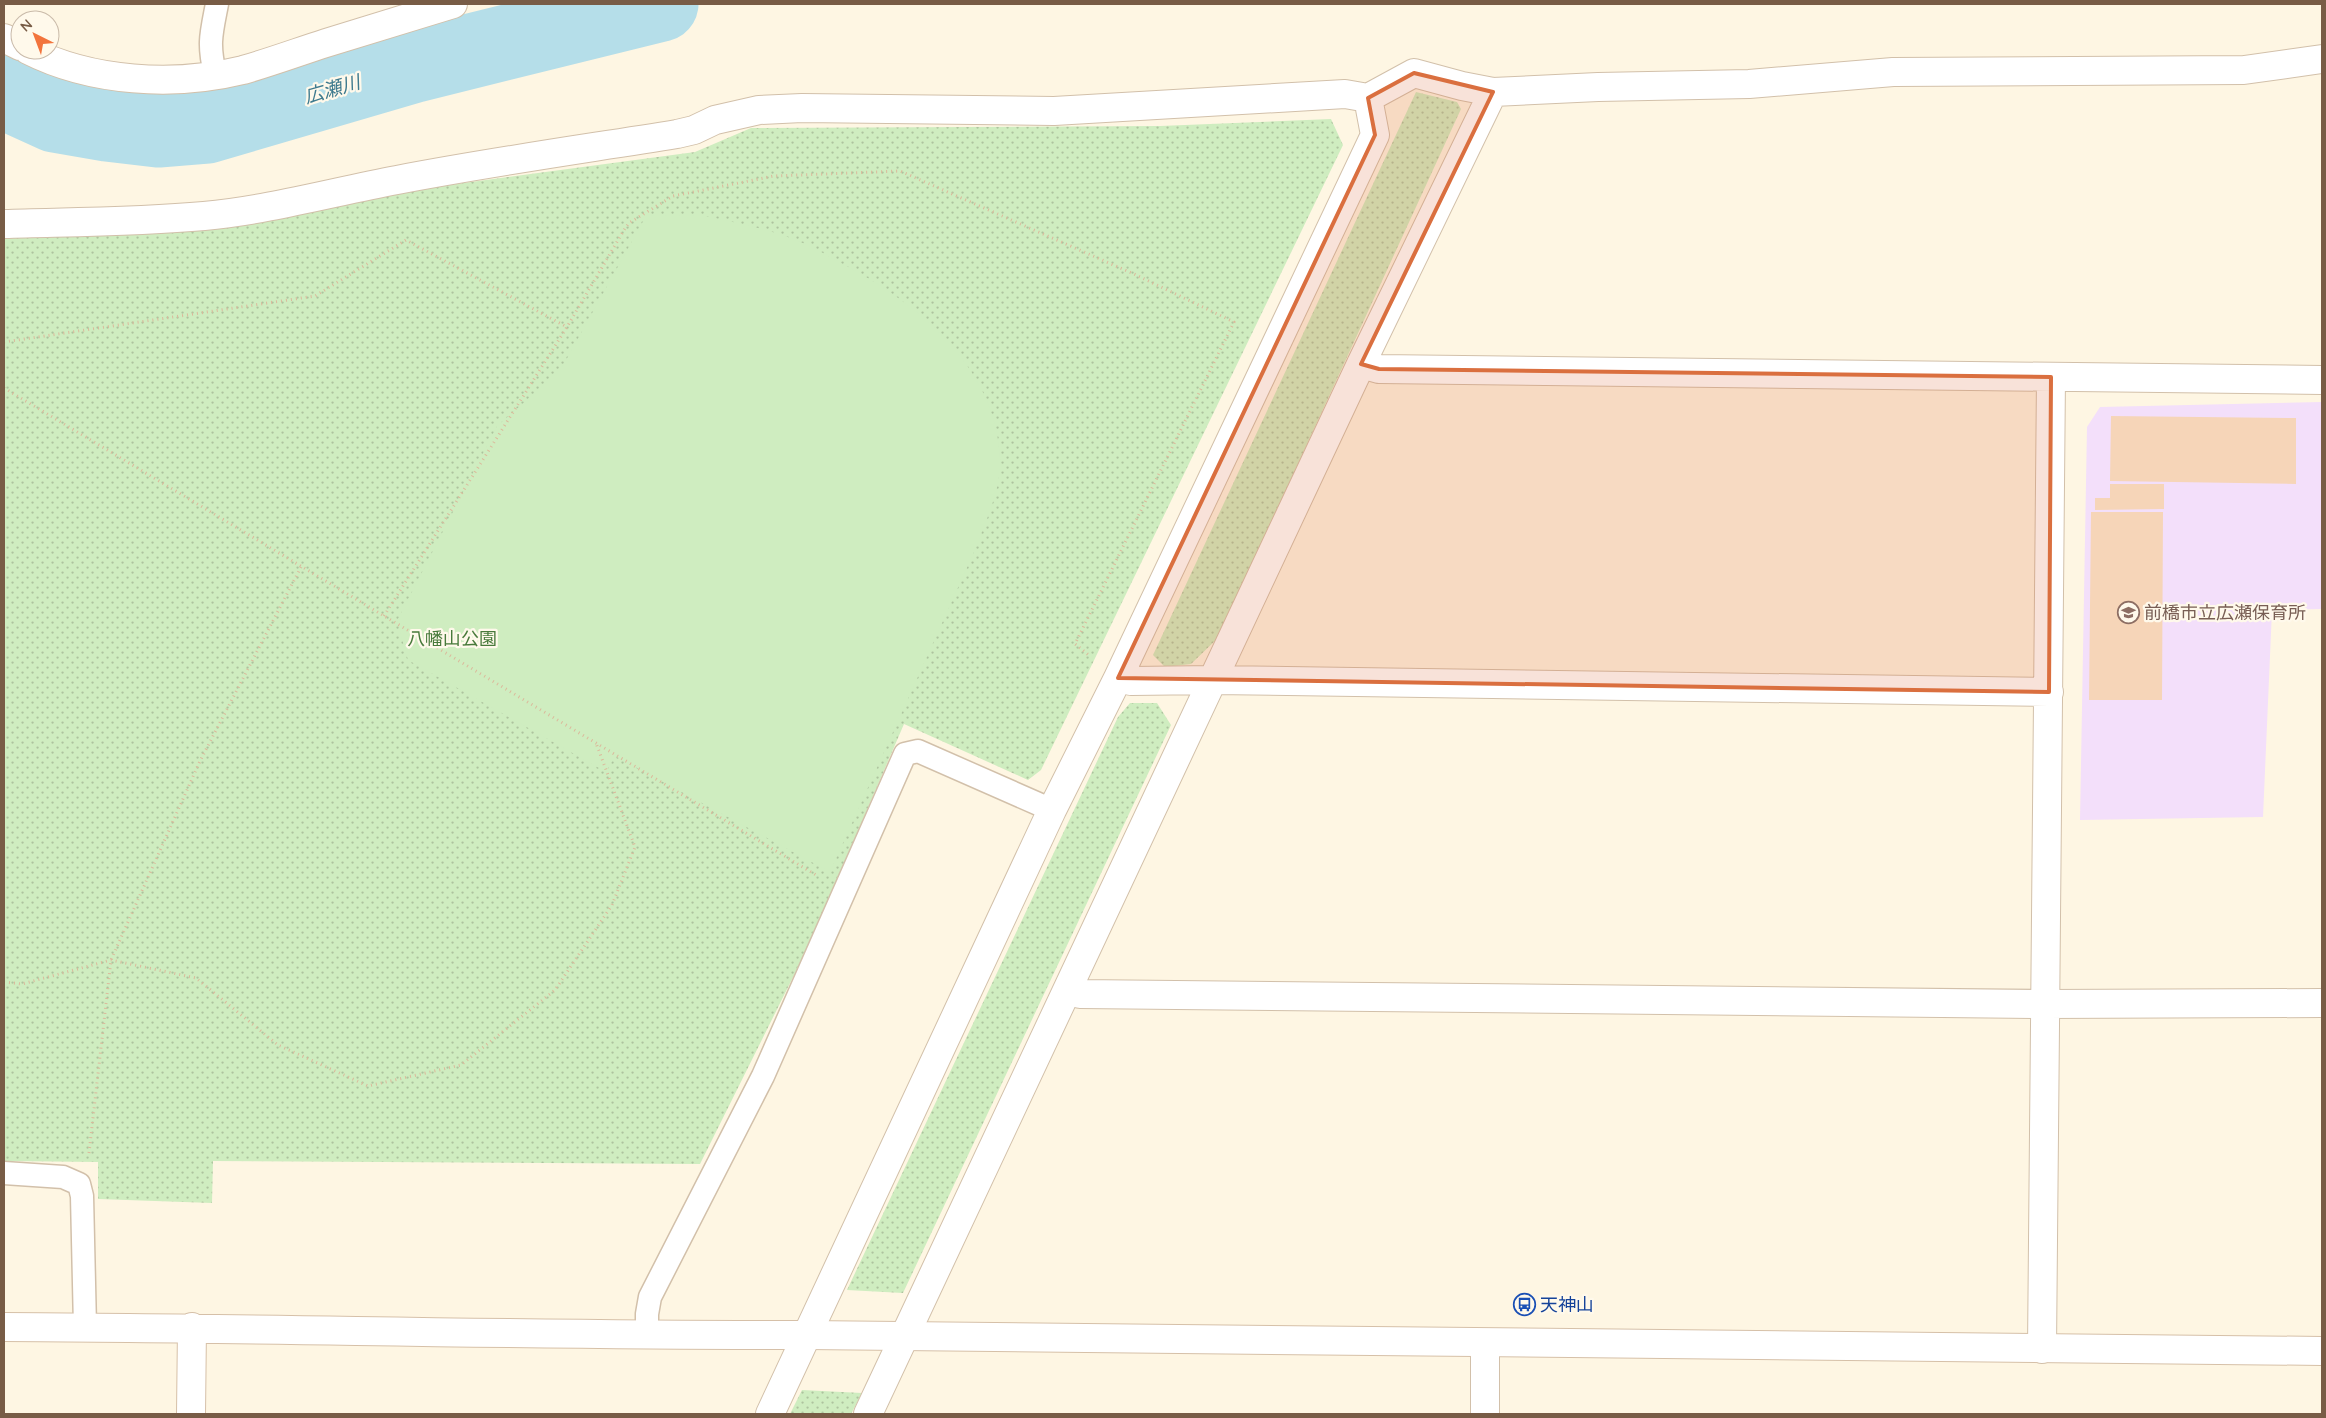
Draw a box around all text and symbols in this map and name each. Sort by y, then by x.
north arrow [10,10,60,60]
text: N [16,15,36,35]
water label: 広瀬川 [301,69,365,108]
school or university icon: 前橋市立広瀬保育所 [2116,601,2140,625]
place label: 前橋市立広瀬保育所 [2144,601,2306,624]
park label: 八幡山公園 [407,627,497,650]
bus stop icon: 天神山 [1512,1293,1536,1317]
place label: 天神山 [1540,1293,1594,1316]

